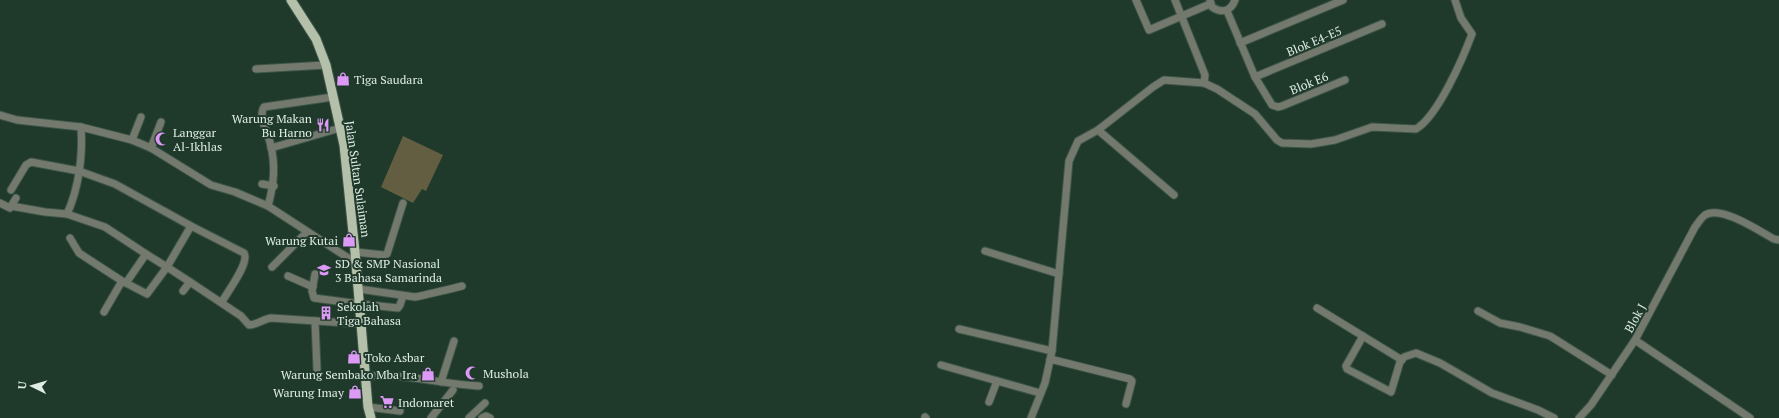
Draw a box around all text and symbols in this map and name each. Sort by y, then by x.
street label: Blok E4-E5 [1284,23,1344,59]
street label: Blok E6 [1288,68,1331,97]
shop icon: Tiga Saudara [335,71,351,87]
place label: Tiga Saudara [354,72,423,87]
place label: Warung Makan Bu Harno [232,111,312,140]
restaurant icon: Warung Makan Bu Harno [315,117,331,133]
street label: Jalan Sultan Sulaiman [342,120,374,238]
place label: Langgar Al-Ikhlas [173,125,222,154]
mosque icon: Langgar Al-Ikhlas [154,131,170,147]
shop icon: Warung Kutai [341,232,357,248]
place label: Warung Kutai [265,233,338,248]
place label: SD & SMP Nasional 3 Bahasa Samarinda [335,256,442,285]
school or university icon: SD & SMP Nasional 3 Bahasa Samarinda [316,262,332,278]
place label: Sekolah Tiga Bahasa [337,299,401,328]
street label: Blok J [1621,301,1649,335]
building icon: Sekolah Tiga Bahasa [318,305,334,321]
shop icon: Toko Asbar [346,349,362,365]
place label: Toko Asbar [365,350,425,365]
mosque icon: Mushola [464,365,480,381]
north arrow [12,366,52,406]
shop icon: Warung Sembako Mba Ira [420,366,436,382]
place label: Mushola [483,366,529,381]
place label: Warung Sembako Mba Ira [281,367,417,382]
text: U [15,380,29,390]
shop icon: Warung Imay [347,384,363,400]
place label: Warung Imay [273,385,345,400]
supermarket icon: Indomaret [379,394,395,410]
place label: Indomaret [398,395,455,410]

